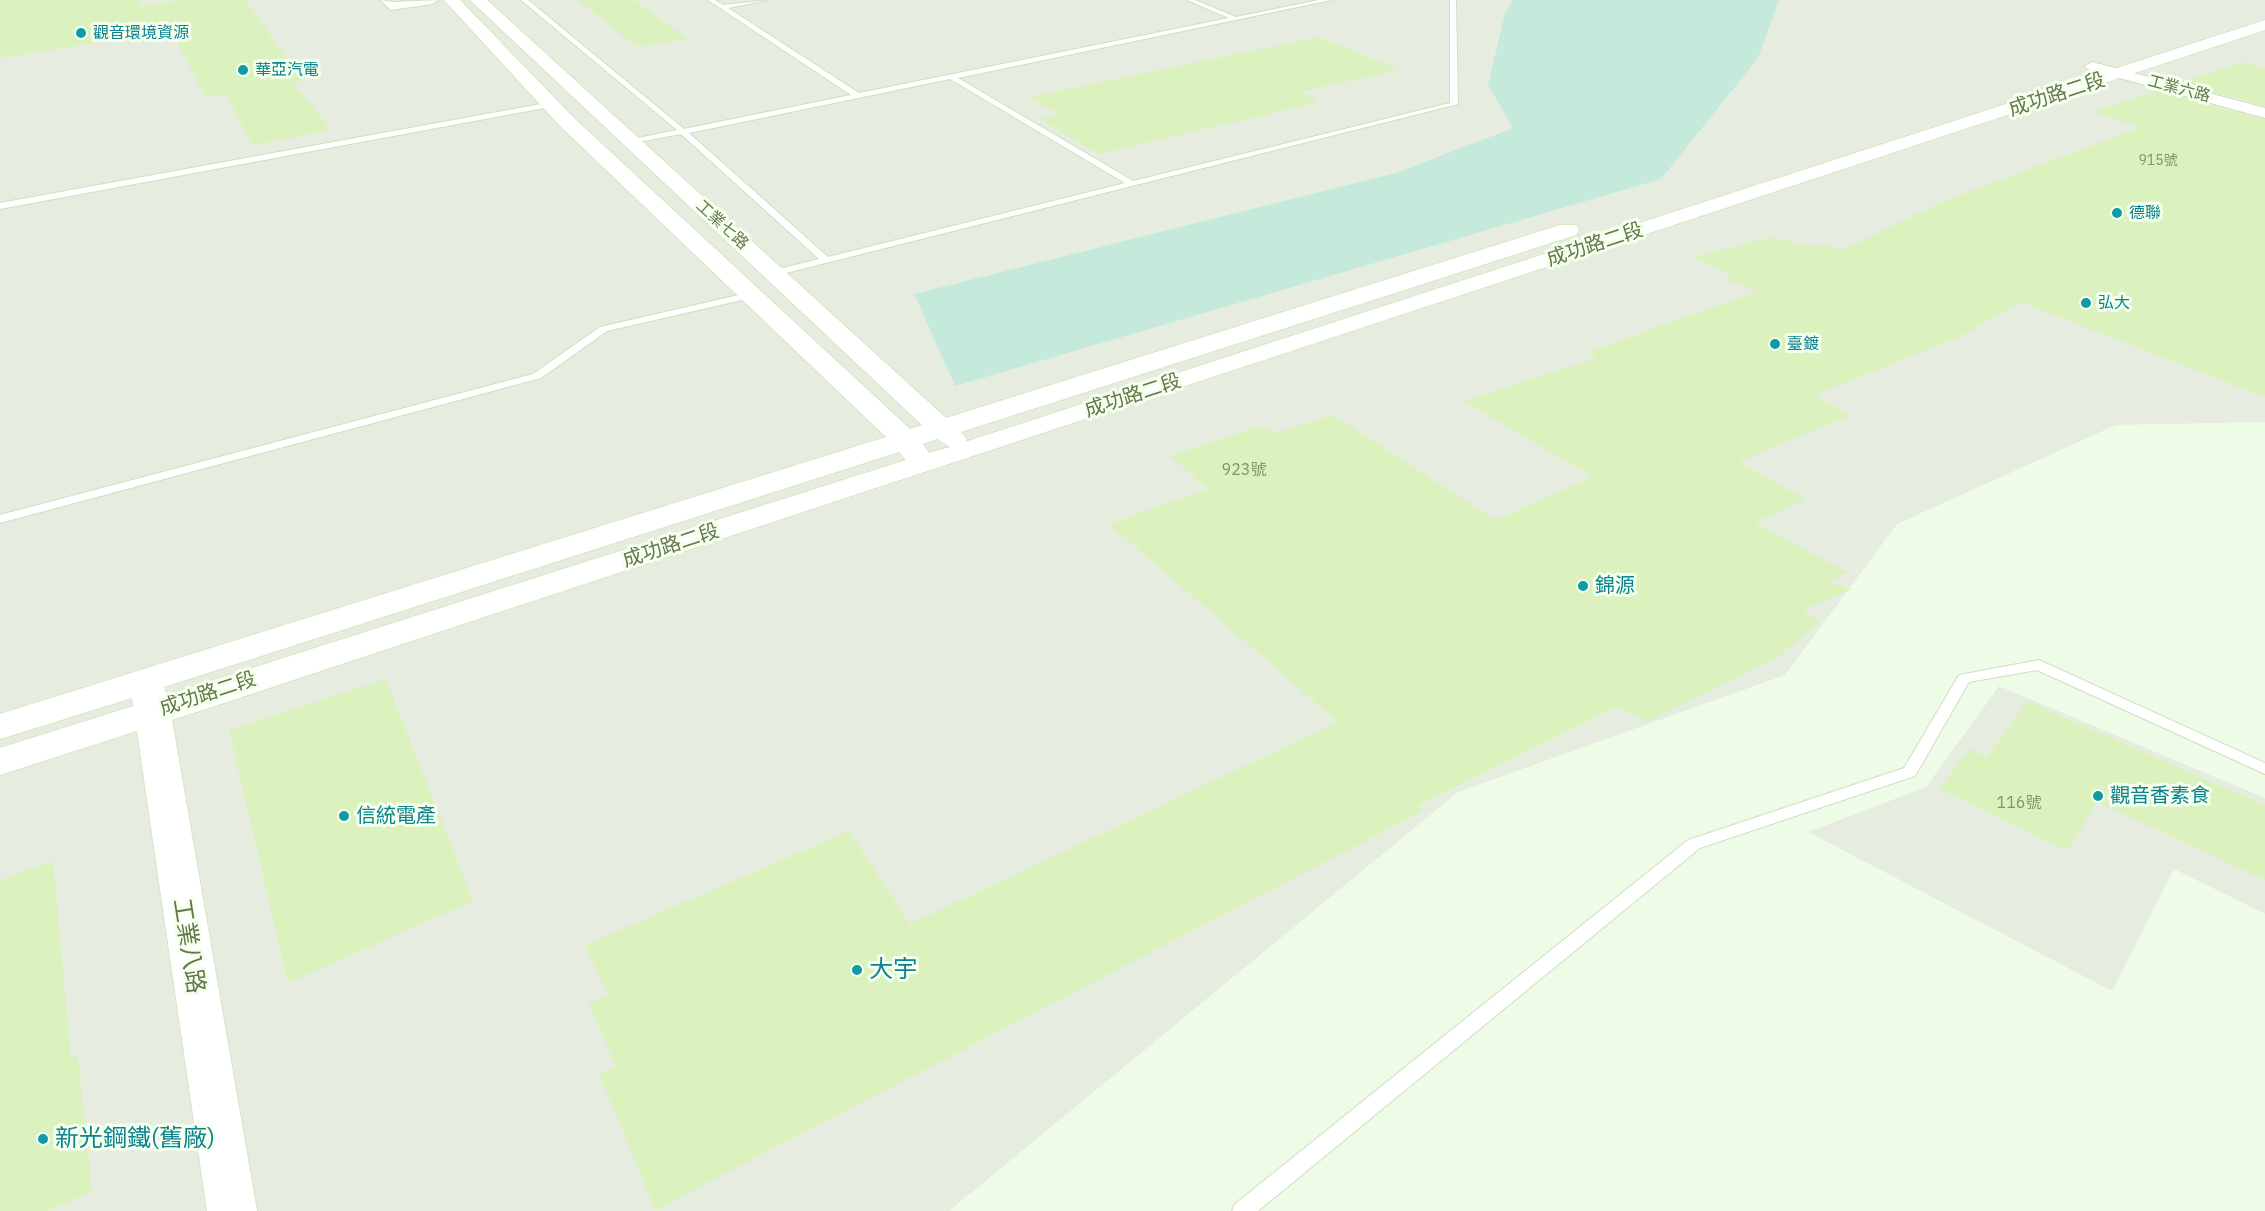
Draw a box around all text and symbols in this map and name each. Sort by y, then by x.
place label: 觀音環境資源 [93,23,189,43]
marker: 觀音環境資源 [74,26,88,40]
place label: 華亞汽電 [255,60,319,80]
marker: 華亞汽電 [236,63,250,77]
street label: 成功路二段 [2006,68,2108,122]
street label: 工業六路 [2146,71,2212,107]
house number: 915號 [2138,153,2178,169]
street label: 工業七路 [692,196,752,254]
place label: 德聯 [2129,203,2161,223]
marker: 德聯 [2110,206,2124,220]
street label: 成功路二段 [1544,218,1646,272]
place label: 弘大 [2098,293,2130,313]
marker: 弘大 [2079,296,2093,310]
place label: 臺鍍 [1787,334,1819,354]
marker: 臺鍍 [1768,337,1782,351]
street label: 成功路二段 [1082,369,1184,423]
house number: 923號 [1222,460,1266,480]
street label: 成功路二段 [620,519,722,573]
place label: 錦源 [1595,574,1635,598]
marker: 錦源 [1576,579,1590,593]
street label: 成功路二段 [157,667,259,721]
place label: 觀音香素食 [2110,784,2210,808]
marker: 觀音香素食 [2091,789,2105,803]
house number: 116號 [1997,793,2041,813]
place label: 信統電產 [356,804,436,828]
marker: 信統電產 [337,809,351,823]
street label: 工業八路 [166,896,210,996]
place label: 大宇 [869,956,917,984]
marker: 大宇 [850,963,864,977]
place label: 新光鋼鐵(舊廠) [55,1125,215,1153]
marker: 新光鋼鐵(舊廠) [36,1132,50,1146]

